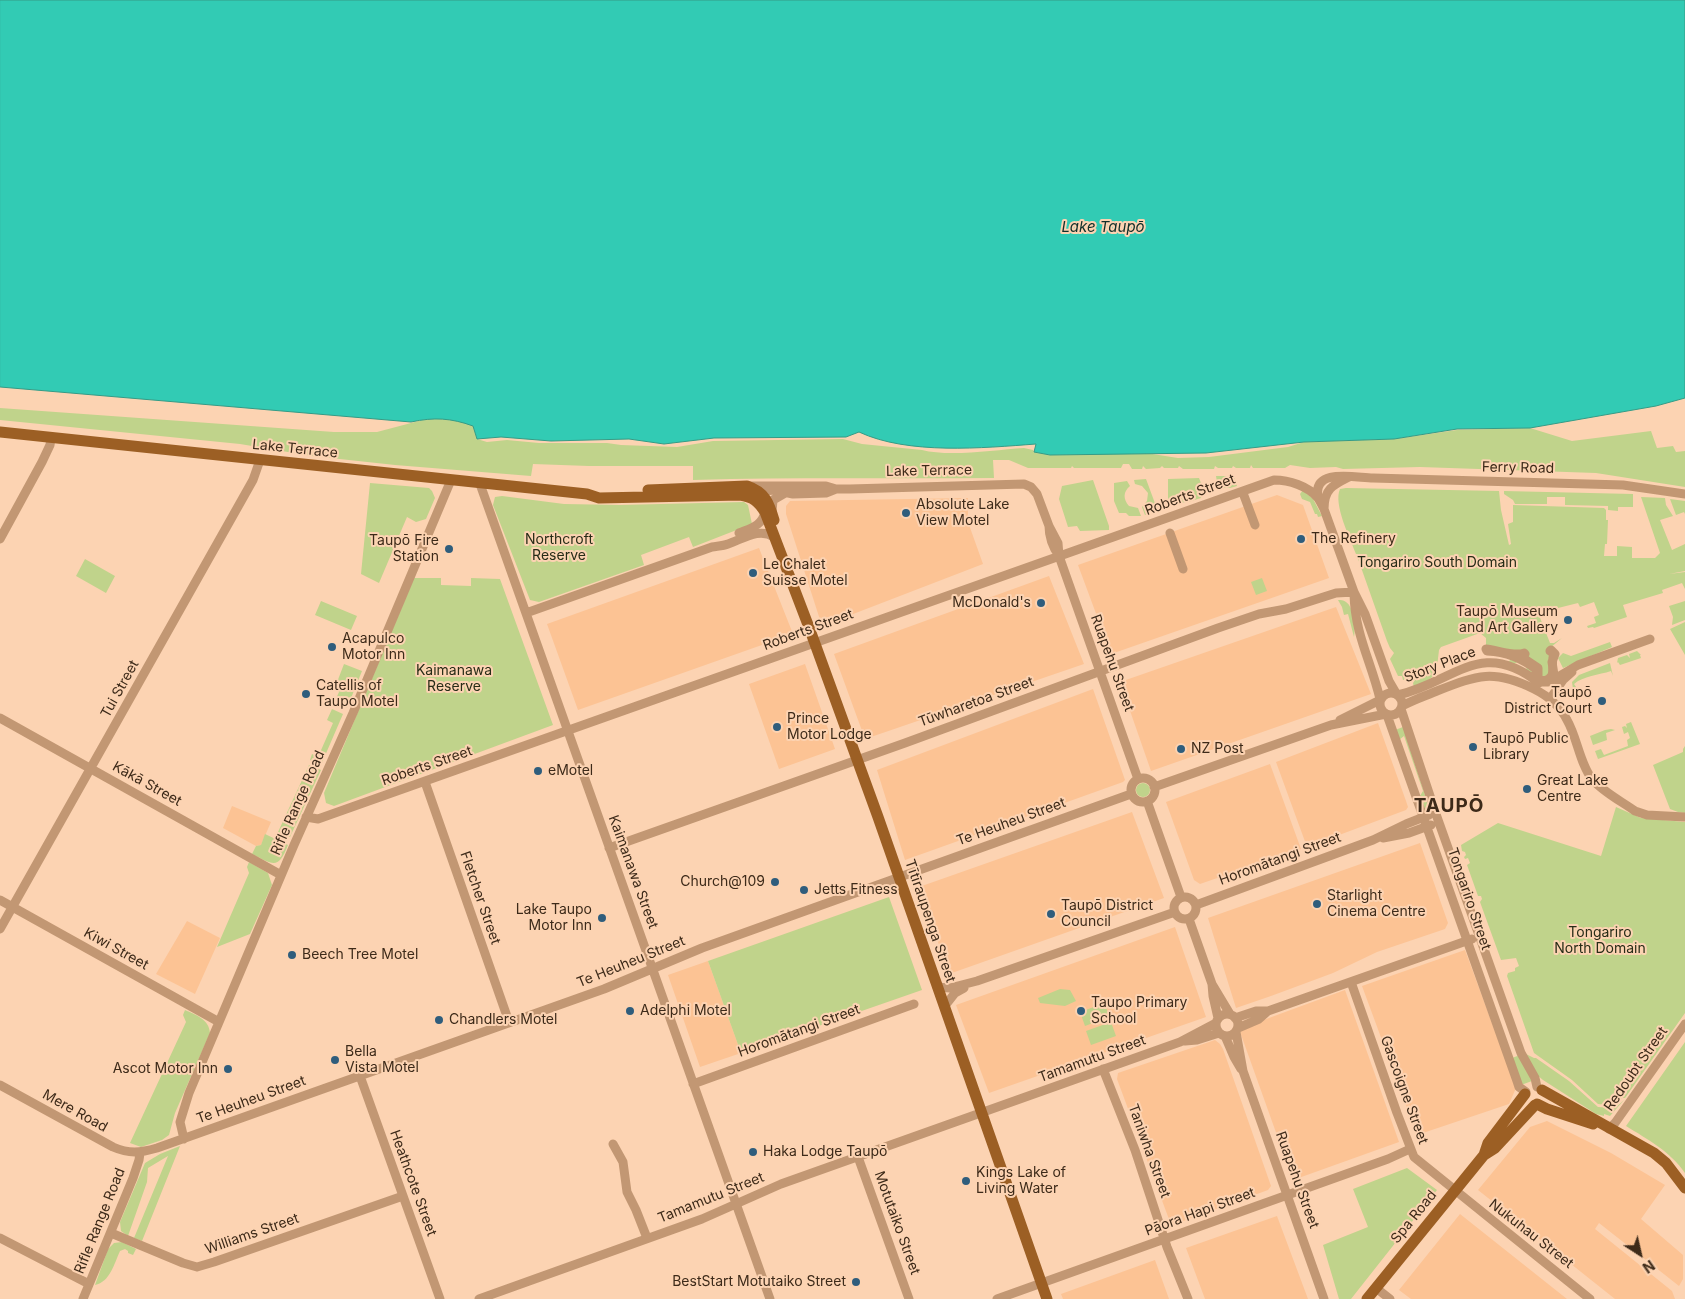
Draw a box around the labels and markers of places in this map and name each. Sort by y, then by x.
place label: Absolute Lake View Motel [916,497,1010,530]
marker: Absolute Lake View Motel [900,507,912,519]
place label: The Refinery [1311,531,1396,547]
place label: Taupō Fire Station [369,533,439,566]
marker: The Refinery [1295,533,1307,545]
marker: Taupō Fire Station [443,543,455,555]
place label: Le Chalet Suisse Motel [763,557,848,590]
marker: Le Chalet Suisse Motel [747,567,759,579]
place label: McDonald's [952,595,1031,611]
marker: McDonald's [1035,597,1047,609]
place label: Taupō Museum and Art Gallery [1456,604,1558,636]
marker: Taupō Museum and Art Gallery [1562,614,1574,626]
place label: Acapulco Motor Inn [342,631,405,664]
marker: Acapulco Motor Inn [326,641,338,653]
place label: Catellis of Taupo Motel [316,678,398,710]
place label: Taupō District Court [1504,685,1592,718]
marker: Catellis of Taupo Motel [300,688,312,700]
marker: Taupō District Court [1596,695,1608,707]
place label: Prince Motor Lodge [787,711,872,744]
marker: Prince Motor Lodge [771,721,783,733]
place label: Taupō Public Library [1483,731,1569,764]
place label: NZ Post [1191,741,1244,757]
marker: Taupō Public Library [1467,741,1479,753]
marker: NZ Post [1175,743,1187,755]
place label: eMotel [548,763,593,779]
marker: eMotel [532,765,544,777]
place label: Great Lake Centre [1537,773,1608,806]
marker: Great Lake Centre [1521,783,1533,795]
place label: Church@109 [680,874,765,890]
marker: Church@109 [769,876,781,888]
place label: Jetts Fitness [814,882,898,898]
marker: Jetts Fitness [798,884,810,896]
place label: Starlight Cinema Centre [1327,888,1426,920]
place label: Taupō District Council [1061,898,1153,930]
marker: Starlight Cinema Centre [1311,898,1323,910]
place label: Lake Taupo Motor Inn [516,902,592,934]
marker: Taupō District Council [1045,908,1057,920]
marker: Lake Taupo Motor Inn [596,912,608,924]
place label: Beech Tree Motel [302,947,418,963]
marker: Beech Tree Motel [286,949,298,961]
place label: Taupo Primary School [1091,995,1187,1028]
place label: Adelphi Motel [640,1003,731,1019]
marker: Adelphi Motel [624,1005,636,1017]
marker: Taupo Primary School [1075,1005,1087,1017]
place label: Chandlers Motel [449,1012,557,1028]
marker: Chandlers Motel [433,1014,445,1026]
place label: Bella Vista Motel [345,1044,419,1076]
marker: Bella Vista Motel [329,1054,341,1066]
place label: Ascot Motor Inn [113,1061,218,1077]
marker: Ascot Motor Inn [222,1063,234,1075]
place label: Haka Lodge Taupō [763,1144,887,1160]
marker: Haka Lodge Taupō [747,1146,759,1158]
place label: Kings Lake of Living Water [976,1165,1066,1198]
marker: Kings Lake of Living Water [960,1175,972,1187]
place label: BestStart Motutaiko Street [672,1274,846,1290]
marker: BestStart Motutaiko Street [850,1276,862,1288]

